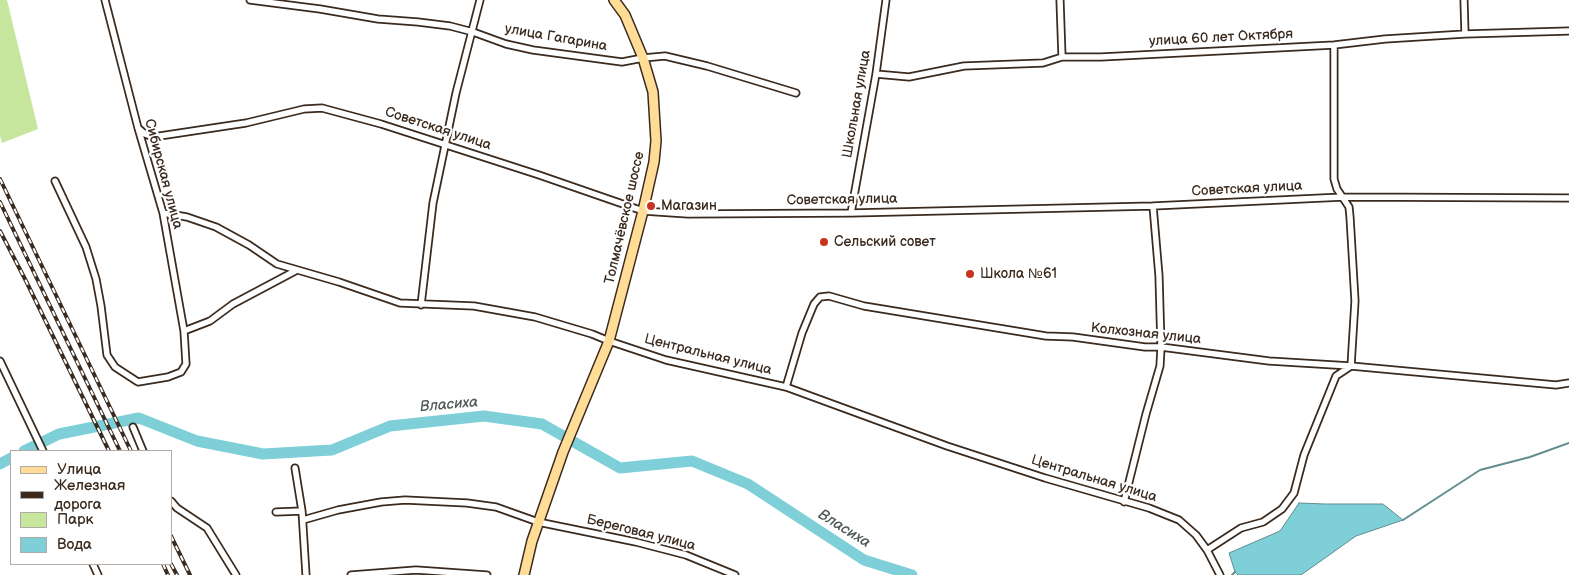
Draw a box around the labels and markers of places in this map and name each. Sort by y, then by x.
place label: Магазин [661,198,717,214]
marker: Магазин [645,200,657,212]
place label: Сельский совет [834,234,936,250]
marker: Сельский совет [818,236,830,248]
place label: Школа №61 [980,266,1057,282]
marker: Школа №61 [964,268,976,280]

